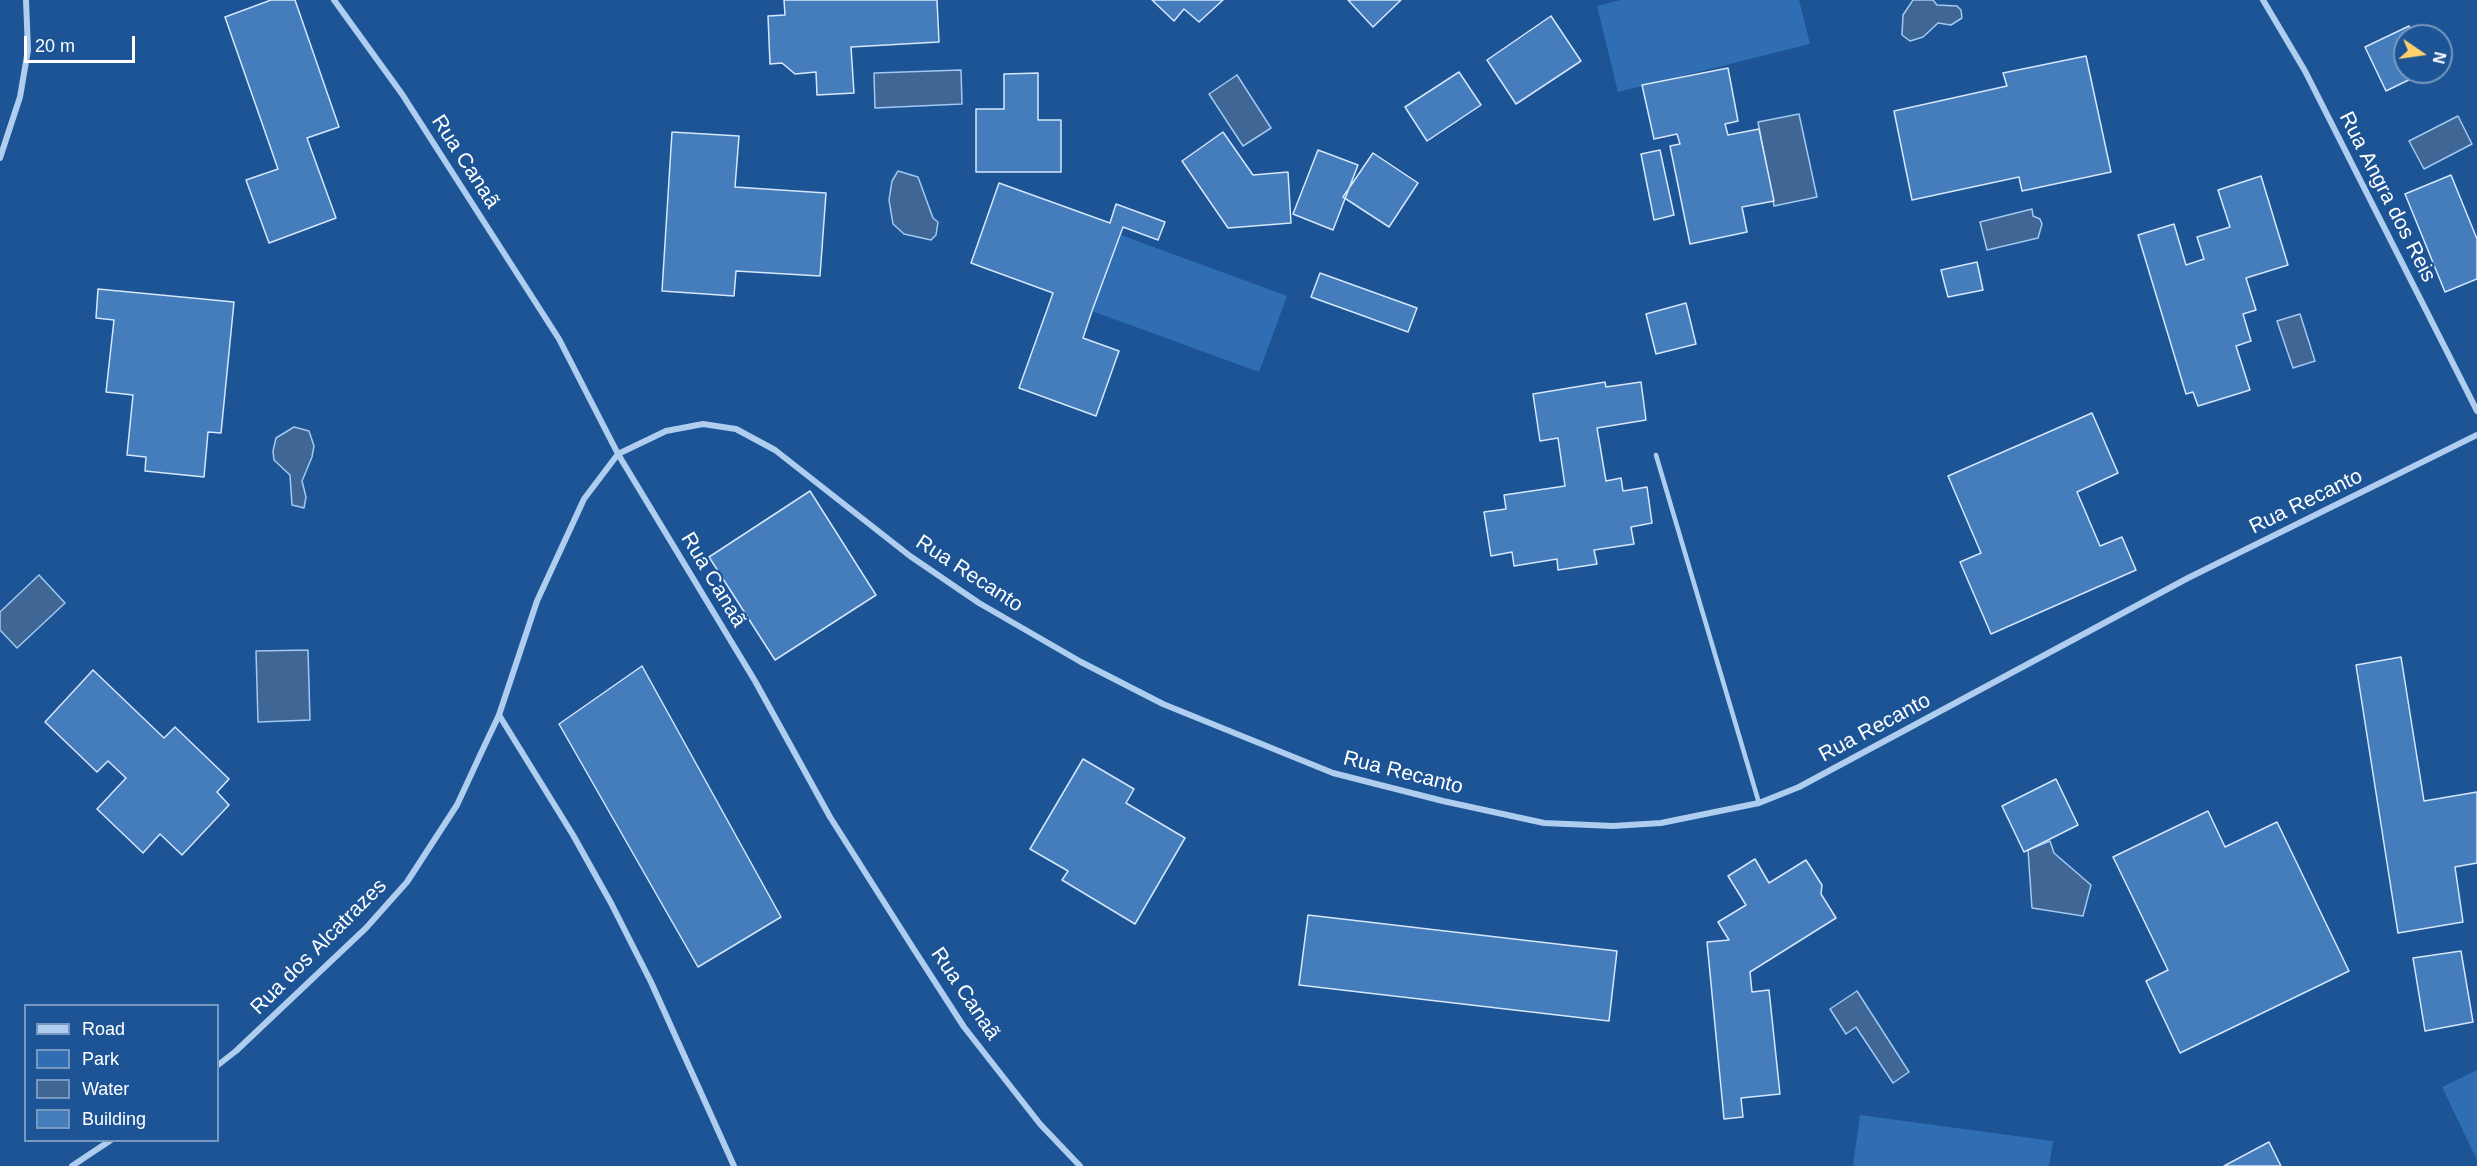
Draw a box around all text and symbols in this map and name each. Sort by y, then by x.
scale bar [27,24,138,62]
north arrow [2393,24,2453,84]
text: 20 m [35,36,75,56]
text: N [2429,50,2449,65]
street label: Rua Angra dos Reis [2333,108,2441,286]
street label: Rua Canaã [426,111,504,213]
street label: Rua Recanto [2245,464,2367,540]
street label: Rua Canaã [675,528,751,632]
street label: Rua Recanto [911,530,1027,618]
street label: Rua Recanto [1815,688,1935,768]
street label: Rua Recanto [1340,746,1466,800]
street label: Rua dos Alcatrazes [246,874,392,1020]
street label: Rua Canaã [925,943,1005,1045]
legend [24,1004,219,1142]
text: Road [82,1019,125,1039]
text: Park [82,1049,119,1069]
text: Water [82,1079,129,1099]
text: Building [82,1109,146,1129]

